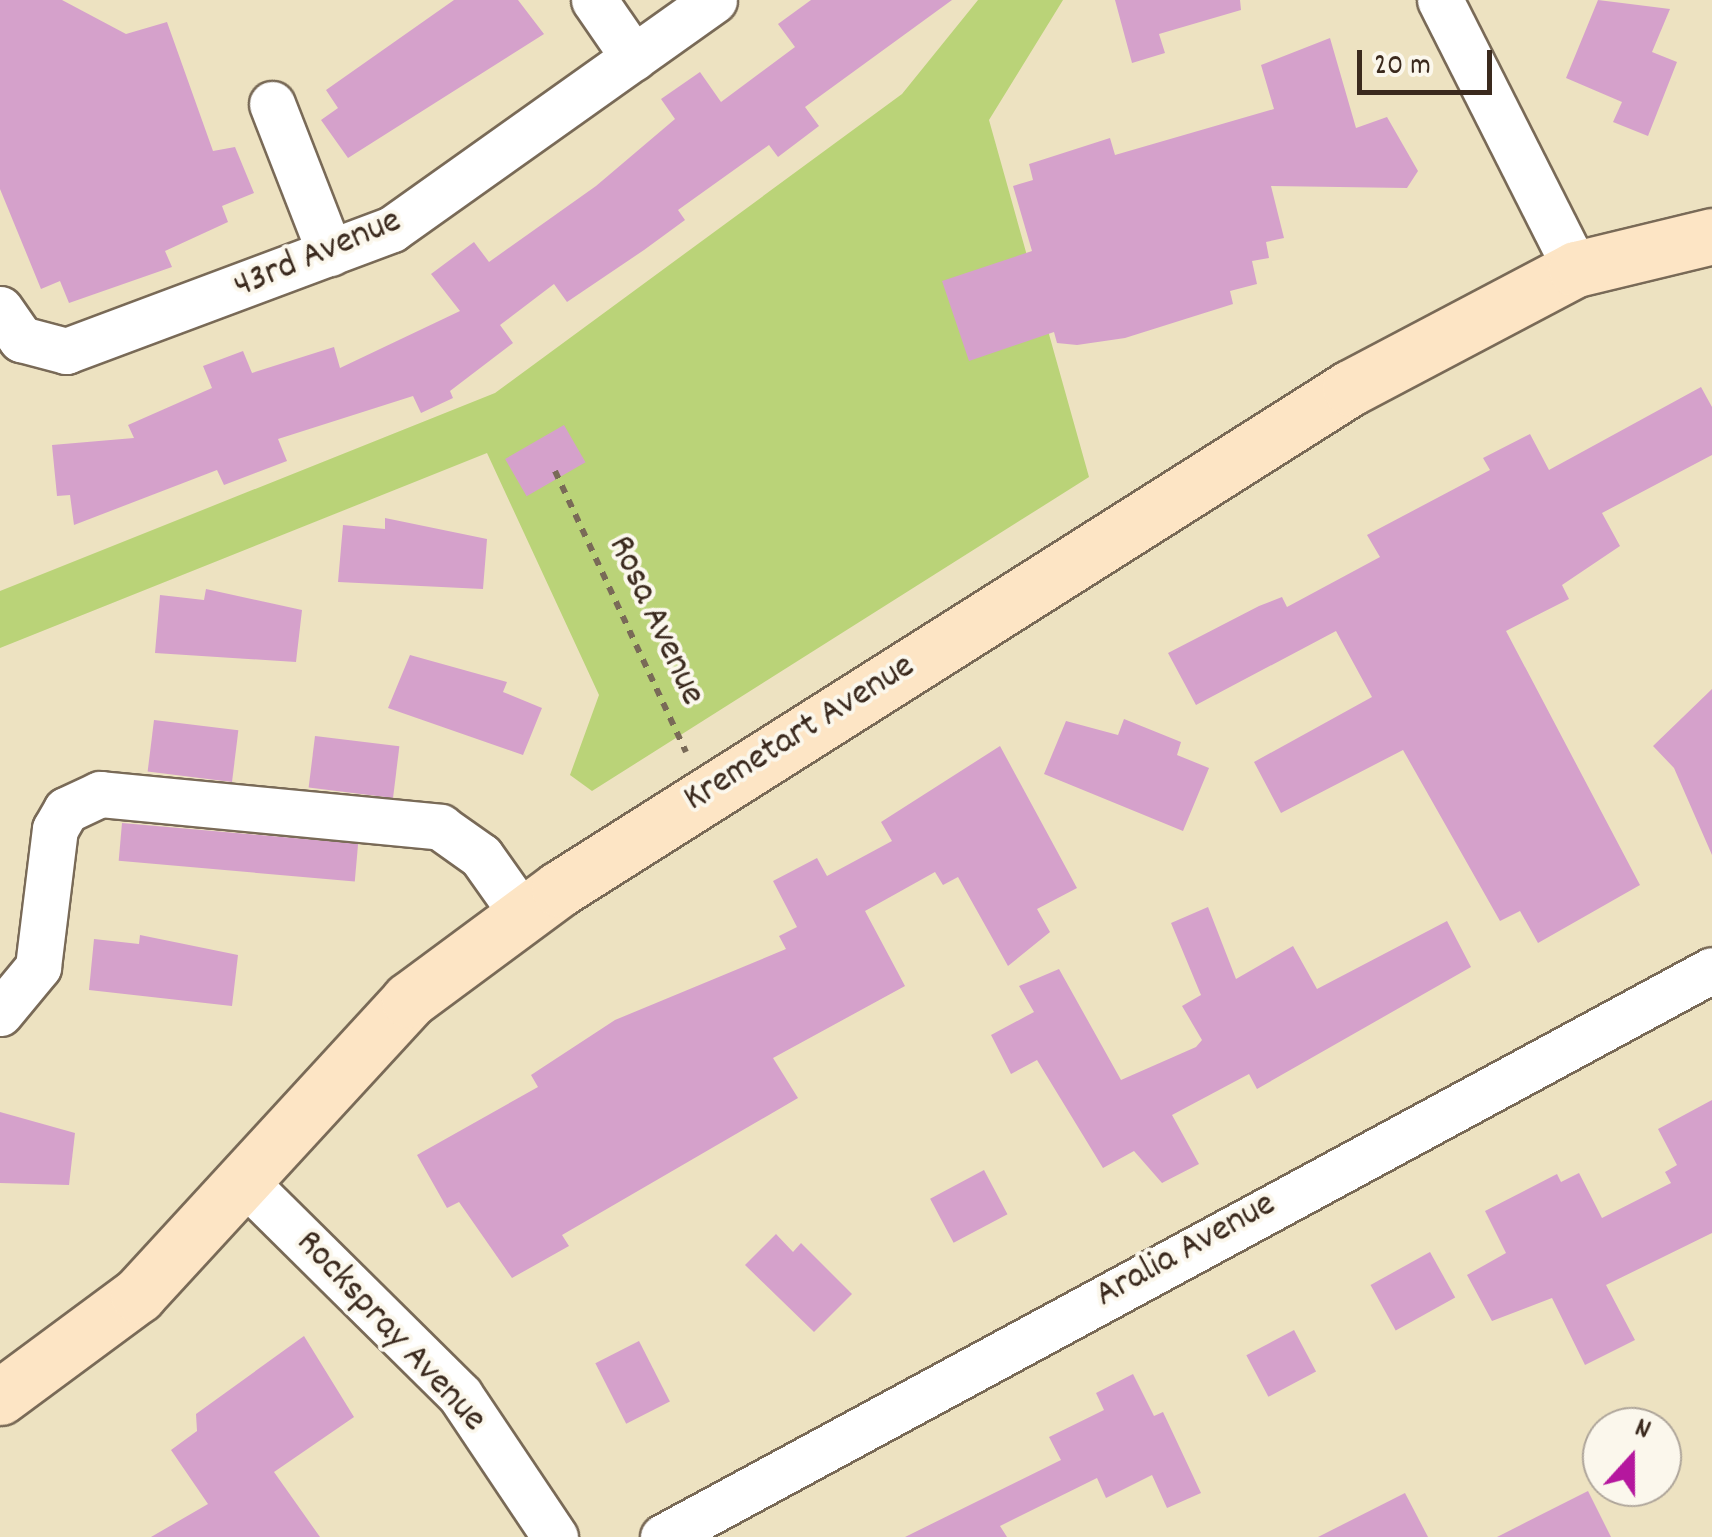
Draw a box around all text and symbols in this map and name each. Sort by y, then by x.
scale bar [1362,30,1497,92]
text: 20 m [1374,46,1431,89]
street label: 43rd Avenue [228,199,408,311]
street label: Rosa Avenue [596,529,714,713]
street label: Kremetart Avenue [676,645,924,823]
street label: Aralia Avenue [1088,1183,1284,1319]
street label: Rockspray Avenue [285,1221,495,1443]
north arrow [1582,1407,1682,1507]
text: N [1628,1410,1656,1452]

